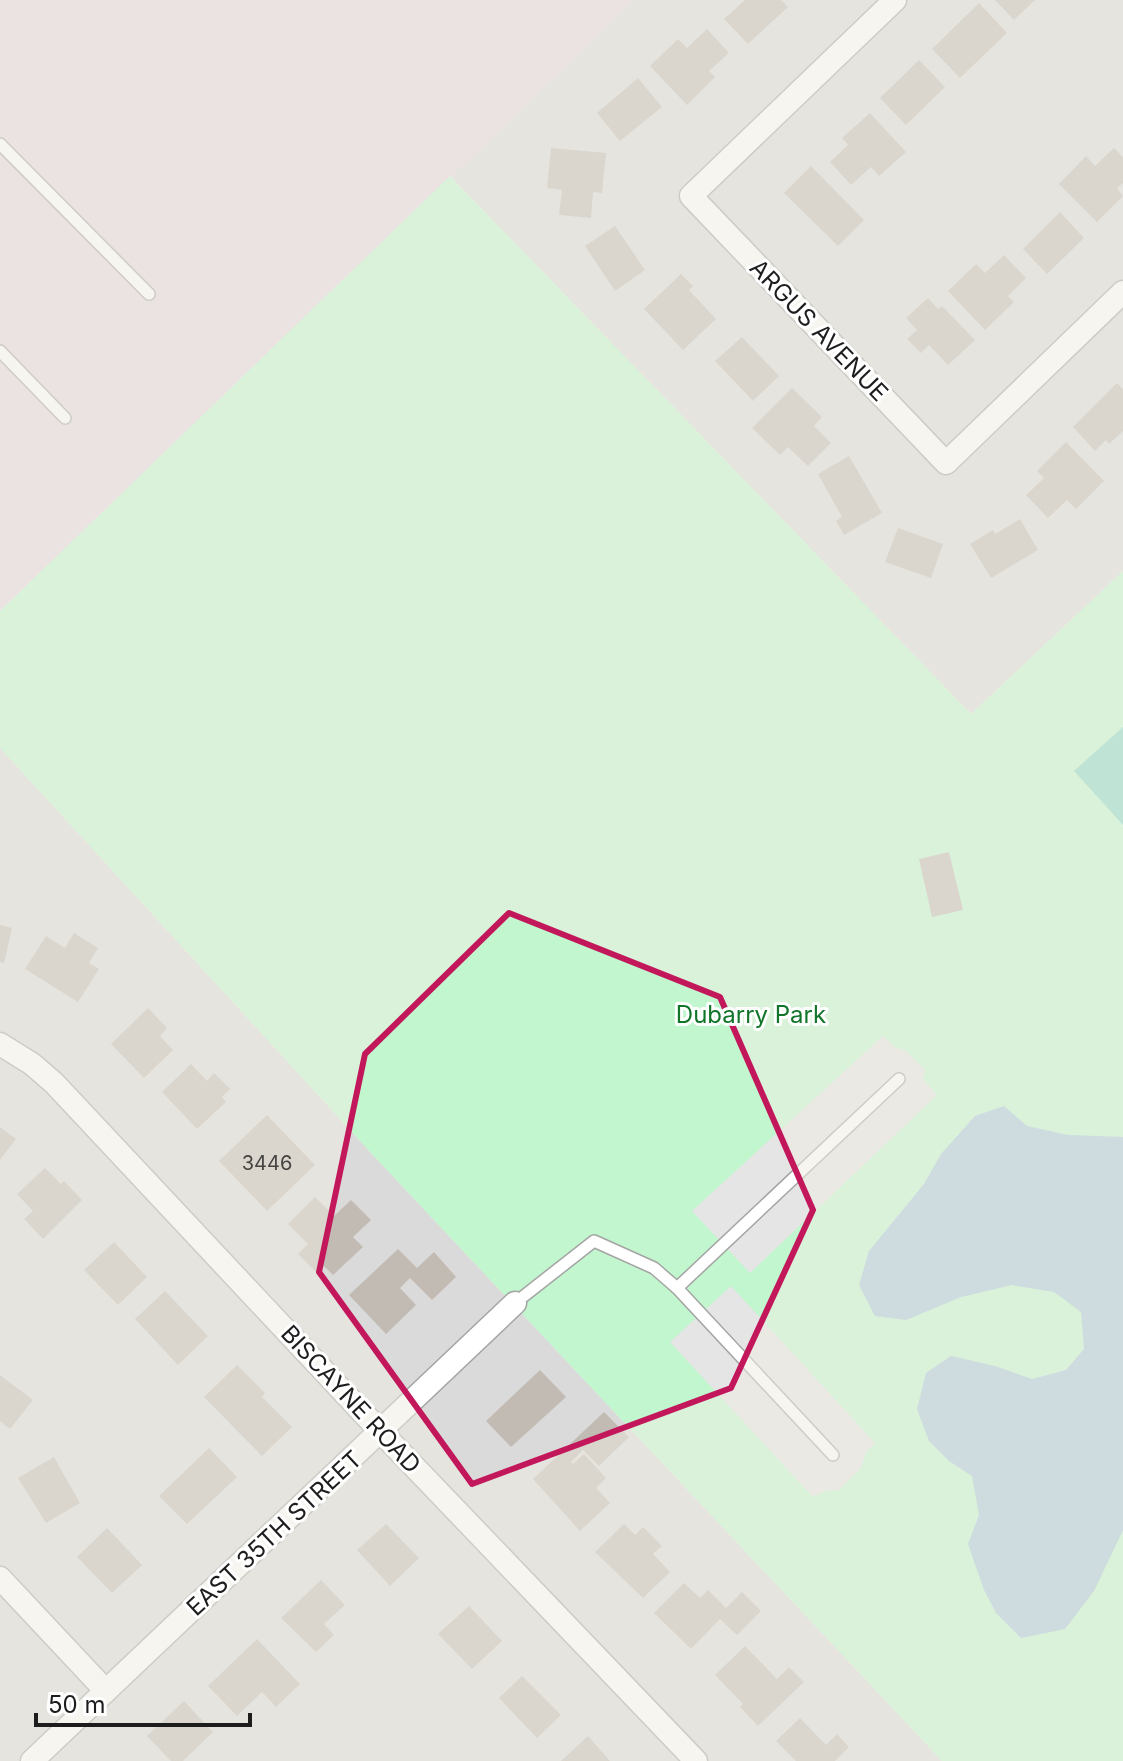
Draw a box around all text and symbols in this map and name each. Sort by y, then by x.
street label: ARGUS AVENUE [744,253,894,407]
park label: Dubarry Park [676,1000,826,1029]
house number: 3446 [242,1151,292,1175]
street label: BISCAYNE ROAD [275,1319,427,1479]
street label: EAST 35TH STREET [180,1444,368,1622]
scale bar [36,1677,250,1727]
text: 50 m [48,1690,106,1719]

